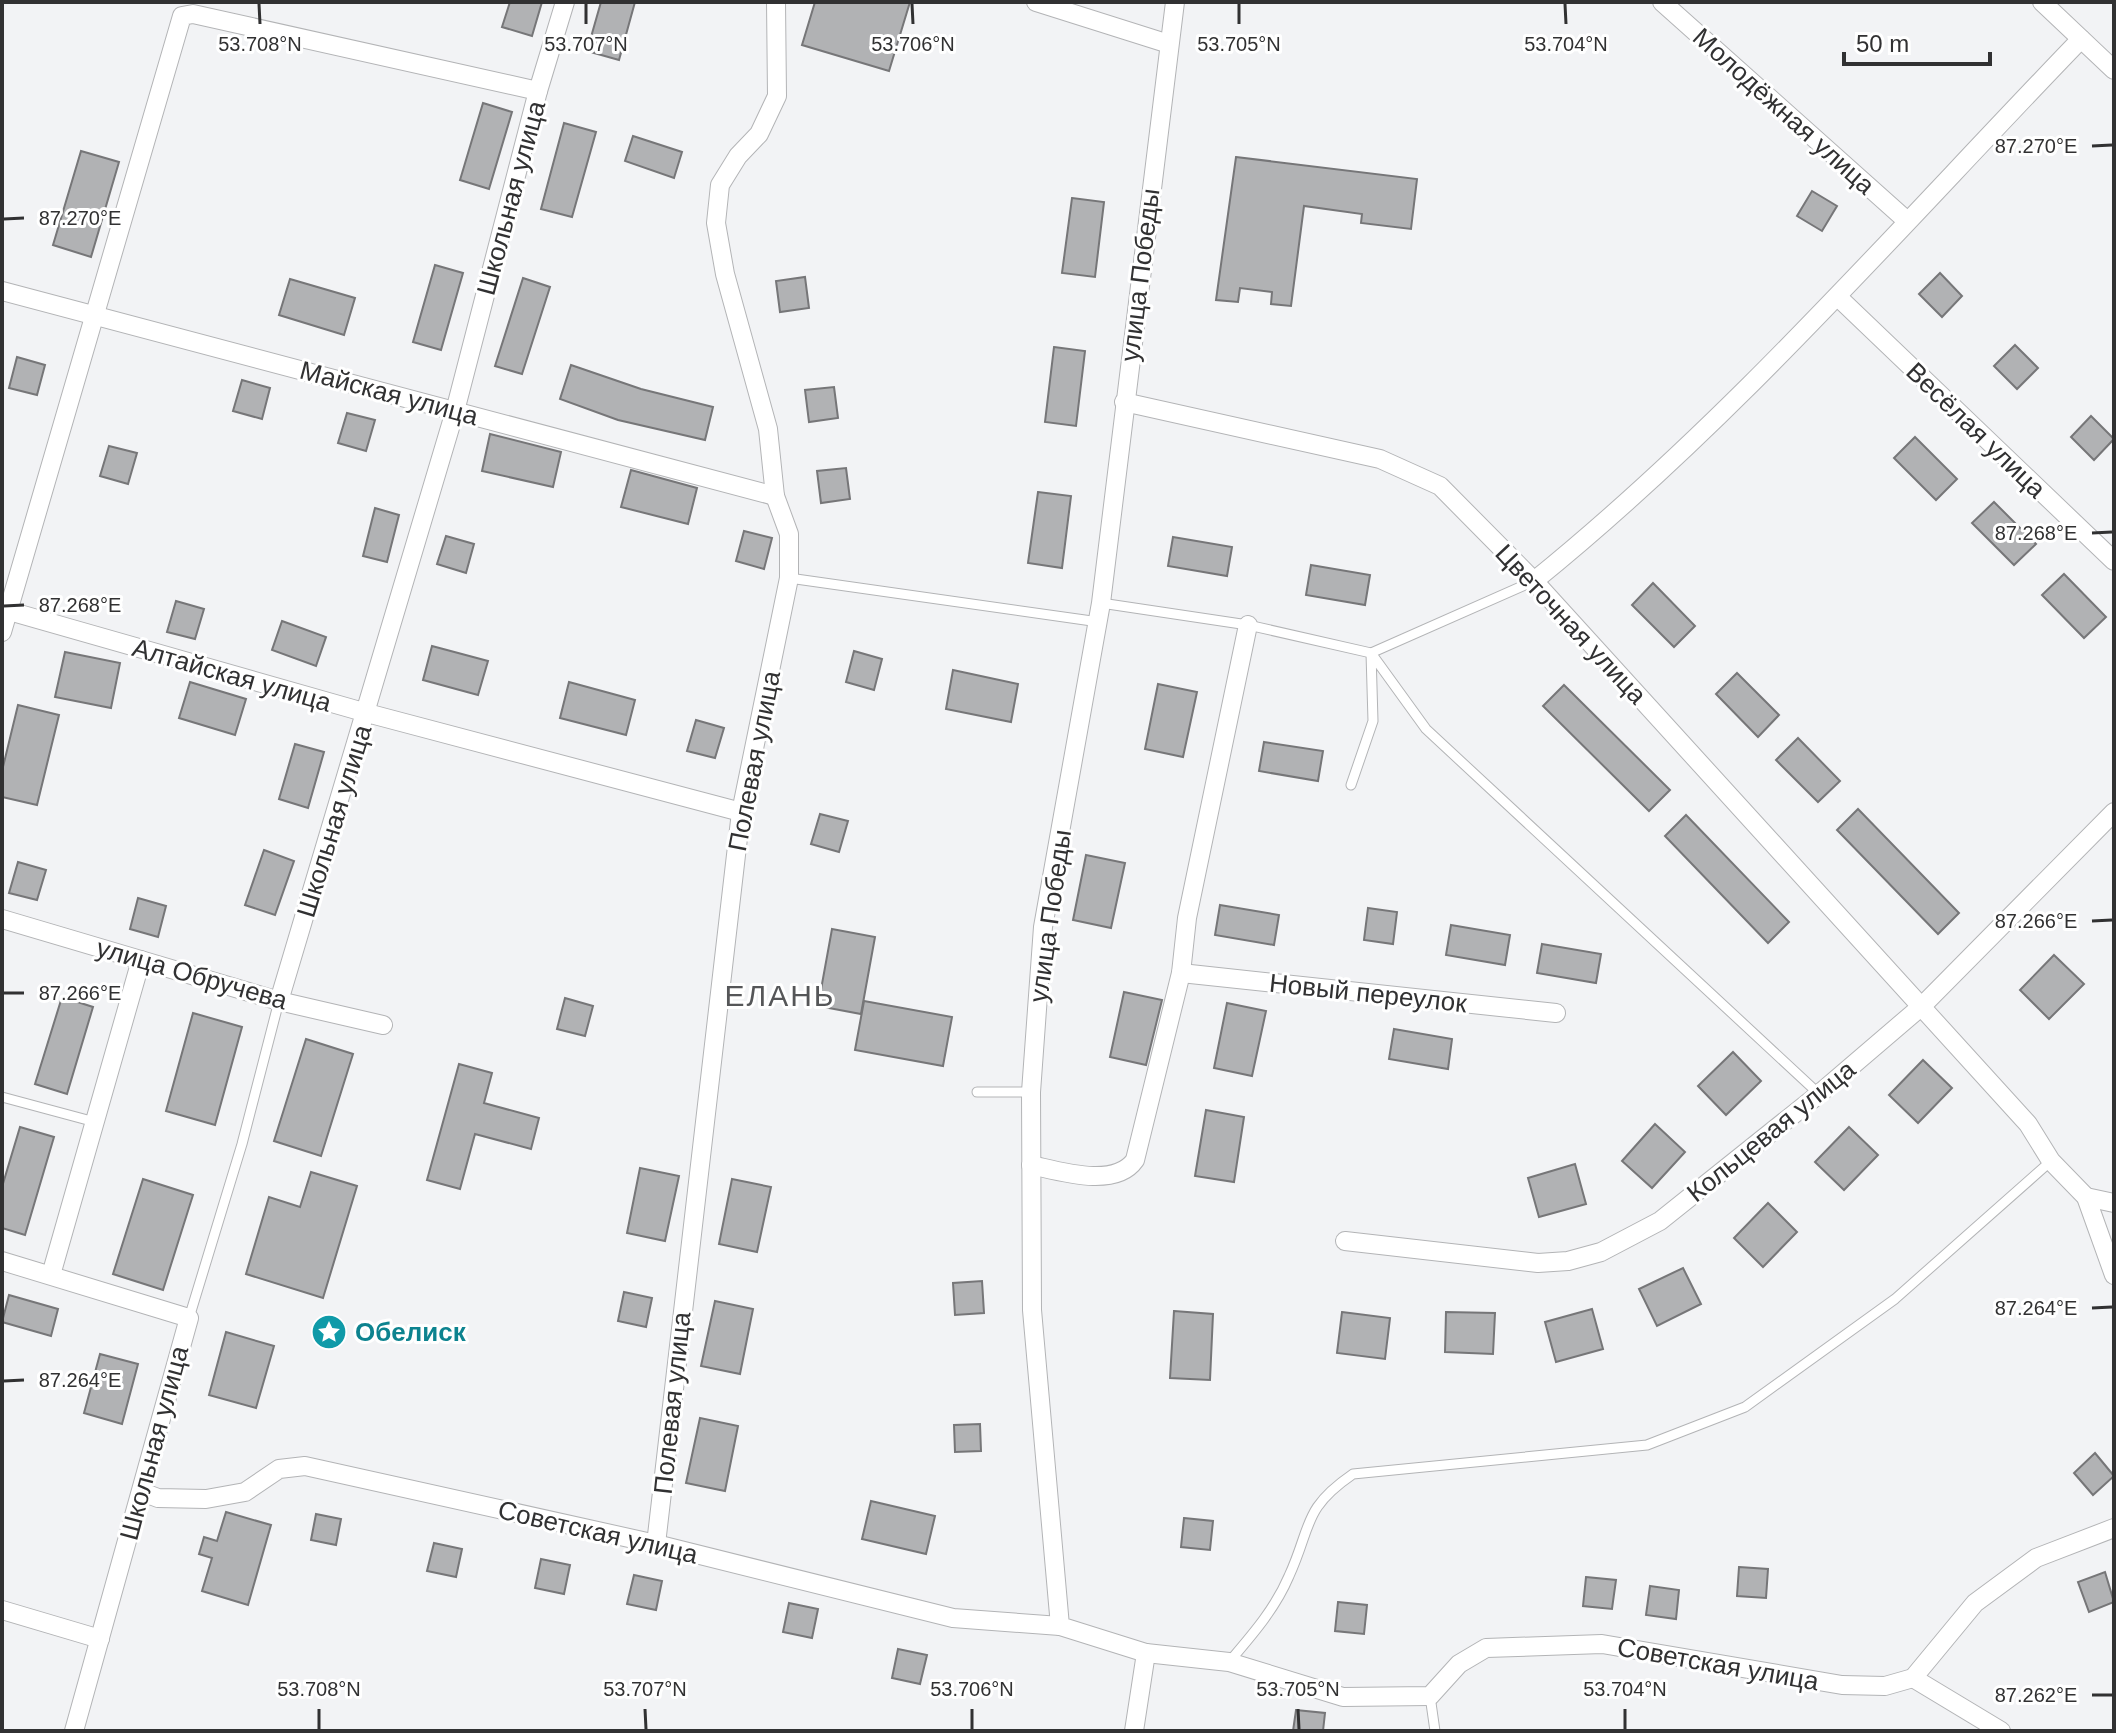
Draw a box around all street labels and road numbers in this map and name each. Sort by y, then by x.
street label: Молодёжная улица [1687,22,1881,201]
street label: Школьная улица [471,97,551,298]
street label: улица Победы [1114,187,1166,363]
street label: Майская улица [297,355,482,431]
street label: Весёлая улица [1900,356,2052,504]
street label: Цветочная улица [1489,538,1653,710]
street label: Алтайская улица [129,632,335,718]
street label: Полевая улица [722,668,786,854]
street label: Школьная улица [290,721,378,921]
street label: улица Победы [1023,828,1077,1004]
street label: улица Обручева [93,932,291,1016]
street label: Новый переулок [1268,968,1469,1018]
street label: Кольцевая улица [1681,1054,1862,1208]
street label: Полевая улица [648,1310,697,1496]
street label: Школьная улица [114,1342,194,1543]
street label: Советская улица [495,1494,701,1570]
street label: Советская улица [1615,1632,1822,1697]

